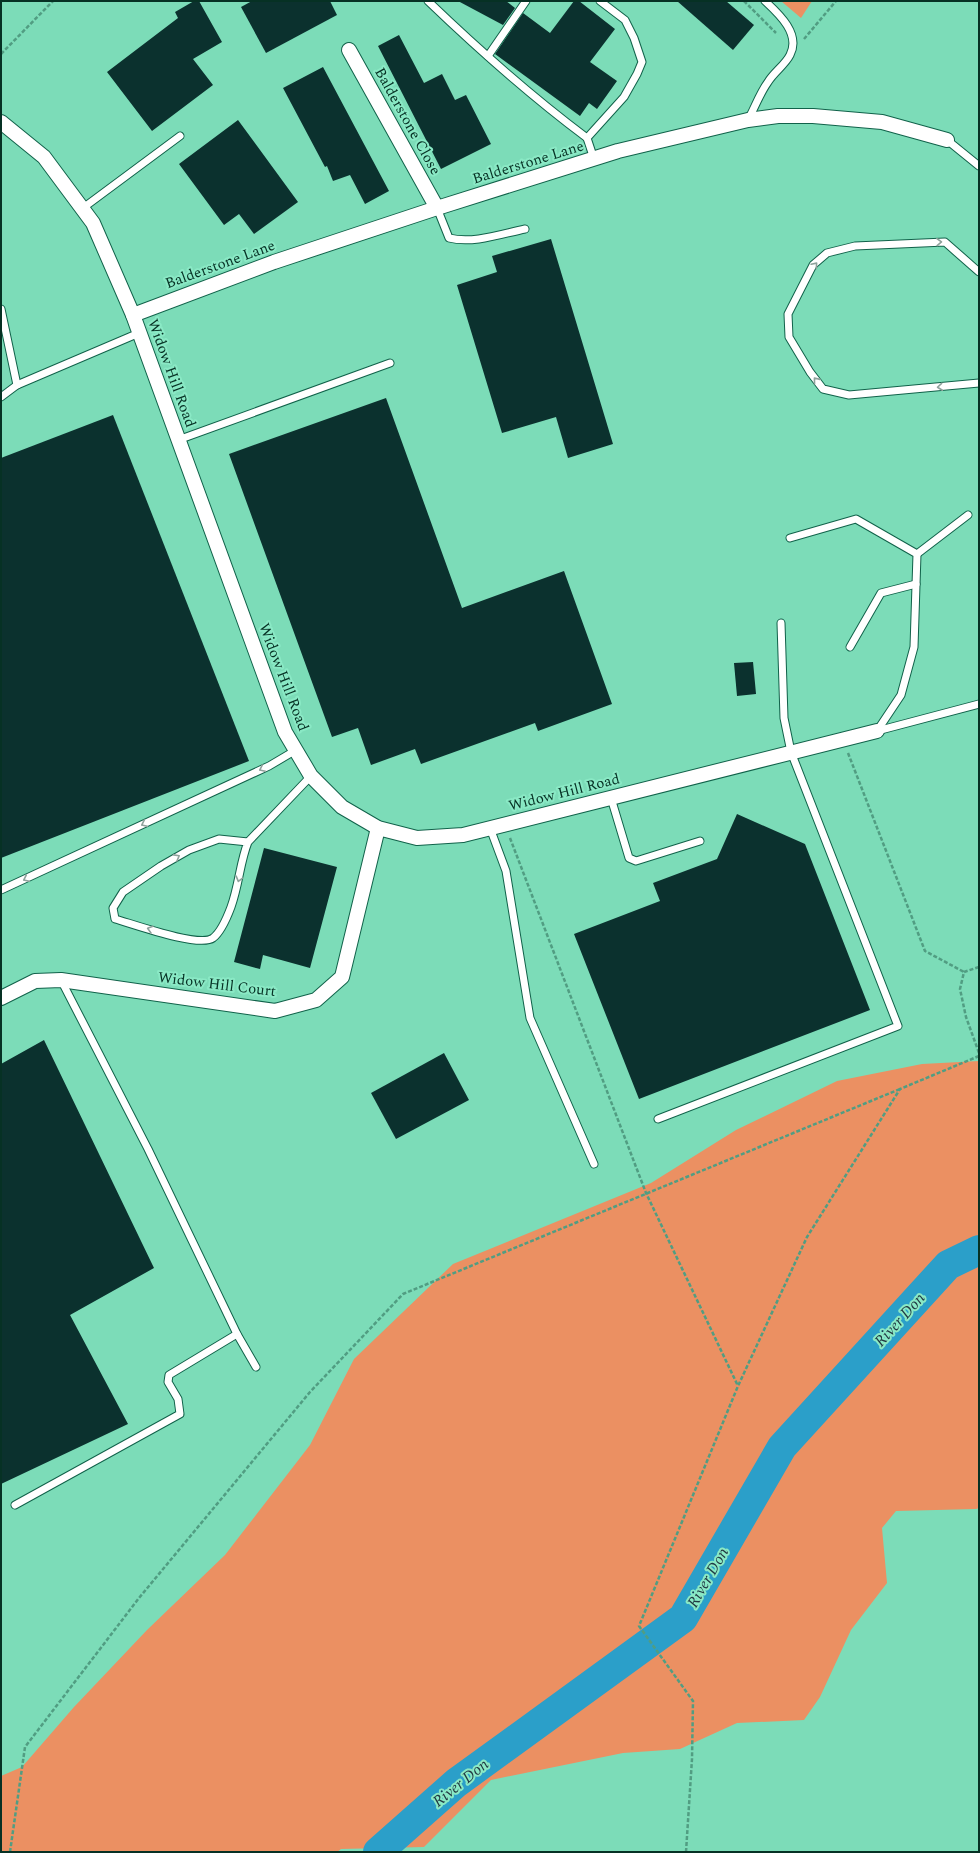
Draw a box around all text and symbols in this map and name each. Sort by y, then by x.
street label: Balderstone Close [368,63,447,179]
street label: Balderstone Lane [470,135,587,190]
street label: Balderstone Lane [162,234,278,295]
one-way arrow [936,238,942,247]
one-way arrow [810,262,817,269]
street label: Widow Hill Road [141,316,202,431]
one-way arrow [813,377,820,384]
one-way arrow [937,382,943,391]
street label: Widow Hill Road [252,620,315,735]
one-way arrow [258,765,265,773]
street label: Widow Hill Road [506,768,622,817]
one-way arrow [141,820,148,828]
one-way arrow [172,854,180,862]
one-way arrow [22,874,29,882]
one-way arrow [235,876,243,883]
one-way arrow [146,925,153,934]
street label: Widow Hill Court [157,966,277,1003]
water label: River Don [869,1287,931,1352]
water label: River Don [681,1542,735,1612]
water label: River Don [427,1752,494,1813]

